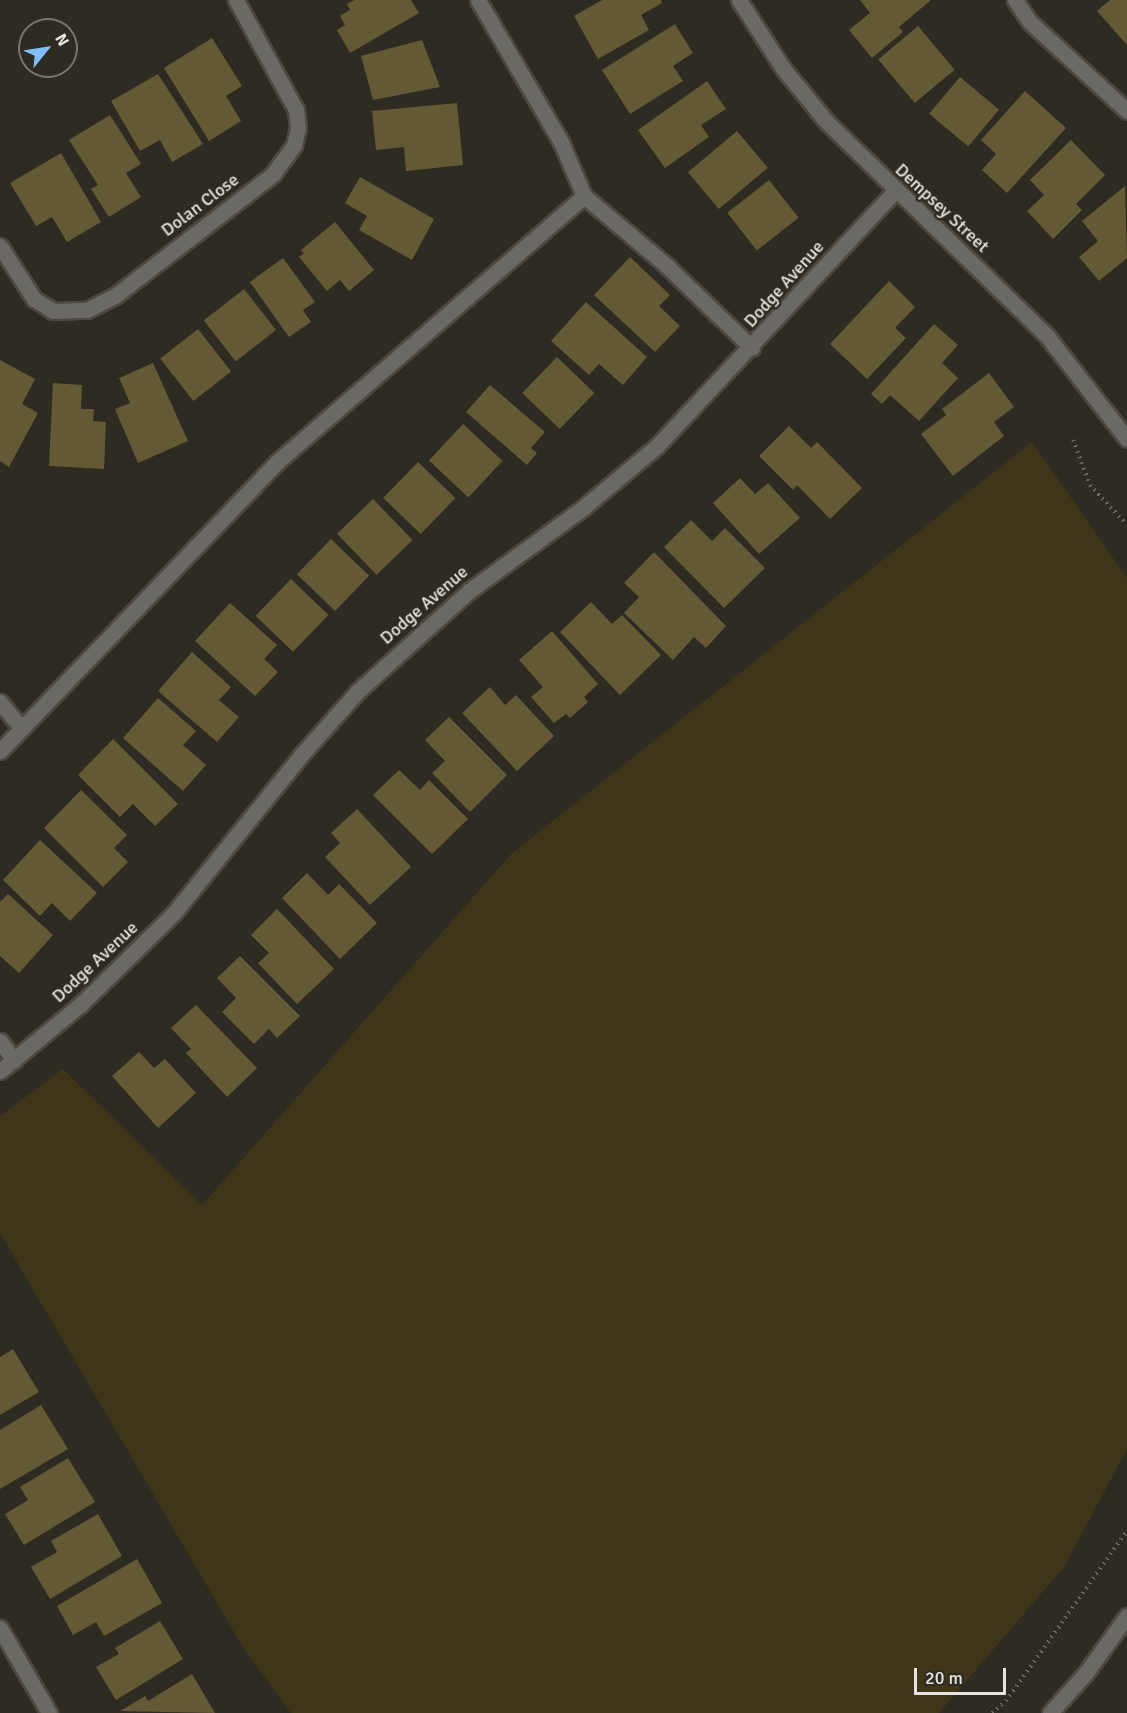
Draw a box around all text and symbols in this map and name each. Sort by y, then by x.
north arrow [18,18,78,78]
text: N [50,30,73,50]
street label: Dempsey Street [891,159,993,257]
street label: Dolan Close [157,169,243,241]
street label: Dodge Avenue [739,236,829,332]
street label: Dodge Avenue [376,561,472,649]
street label: Dodge Avenue [48,917,142,1007]
scale bar [917,1656,1008,1694]
text: 20 m [925,1667,963,1689]

